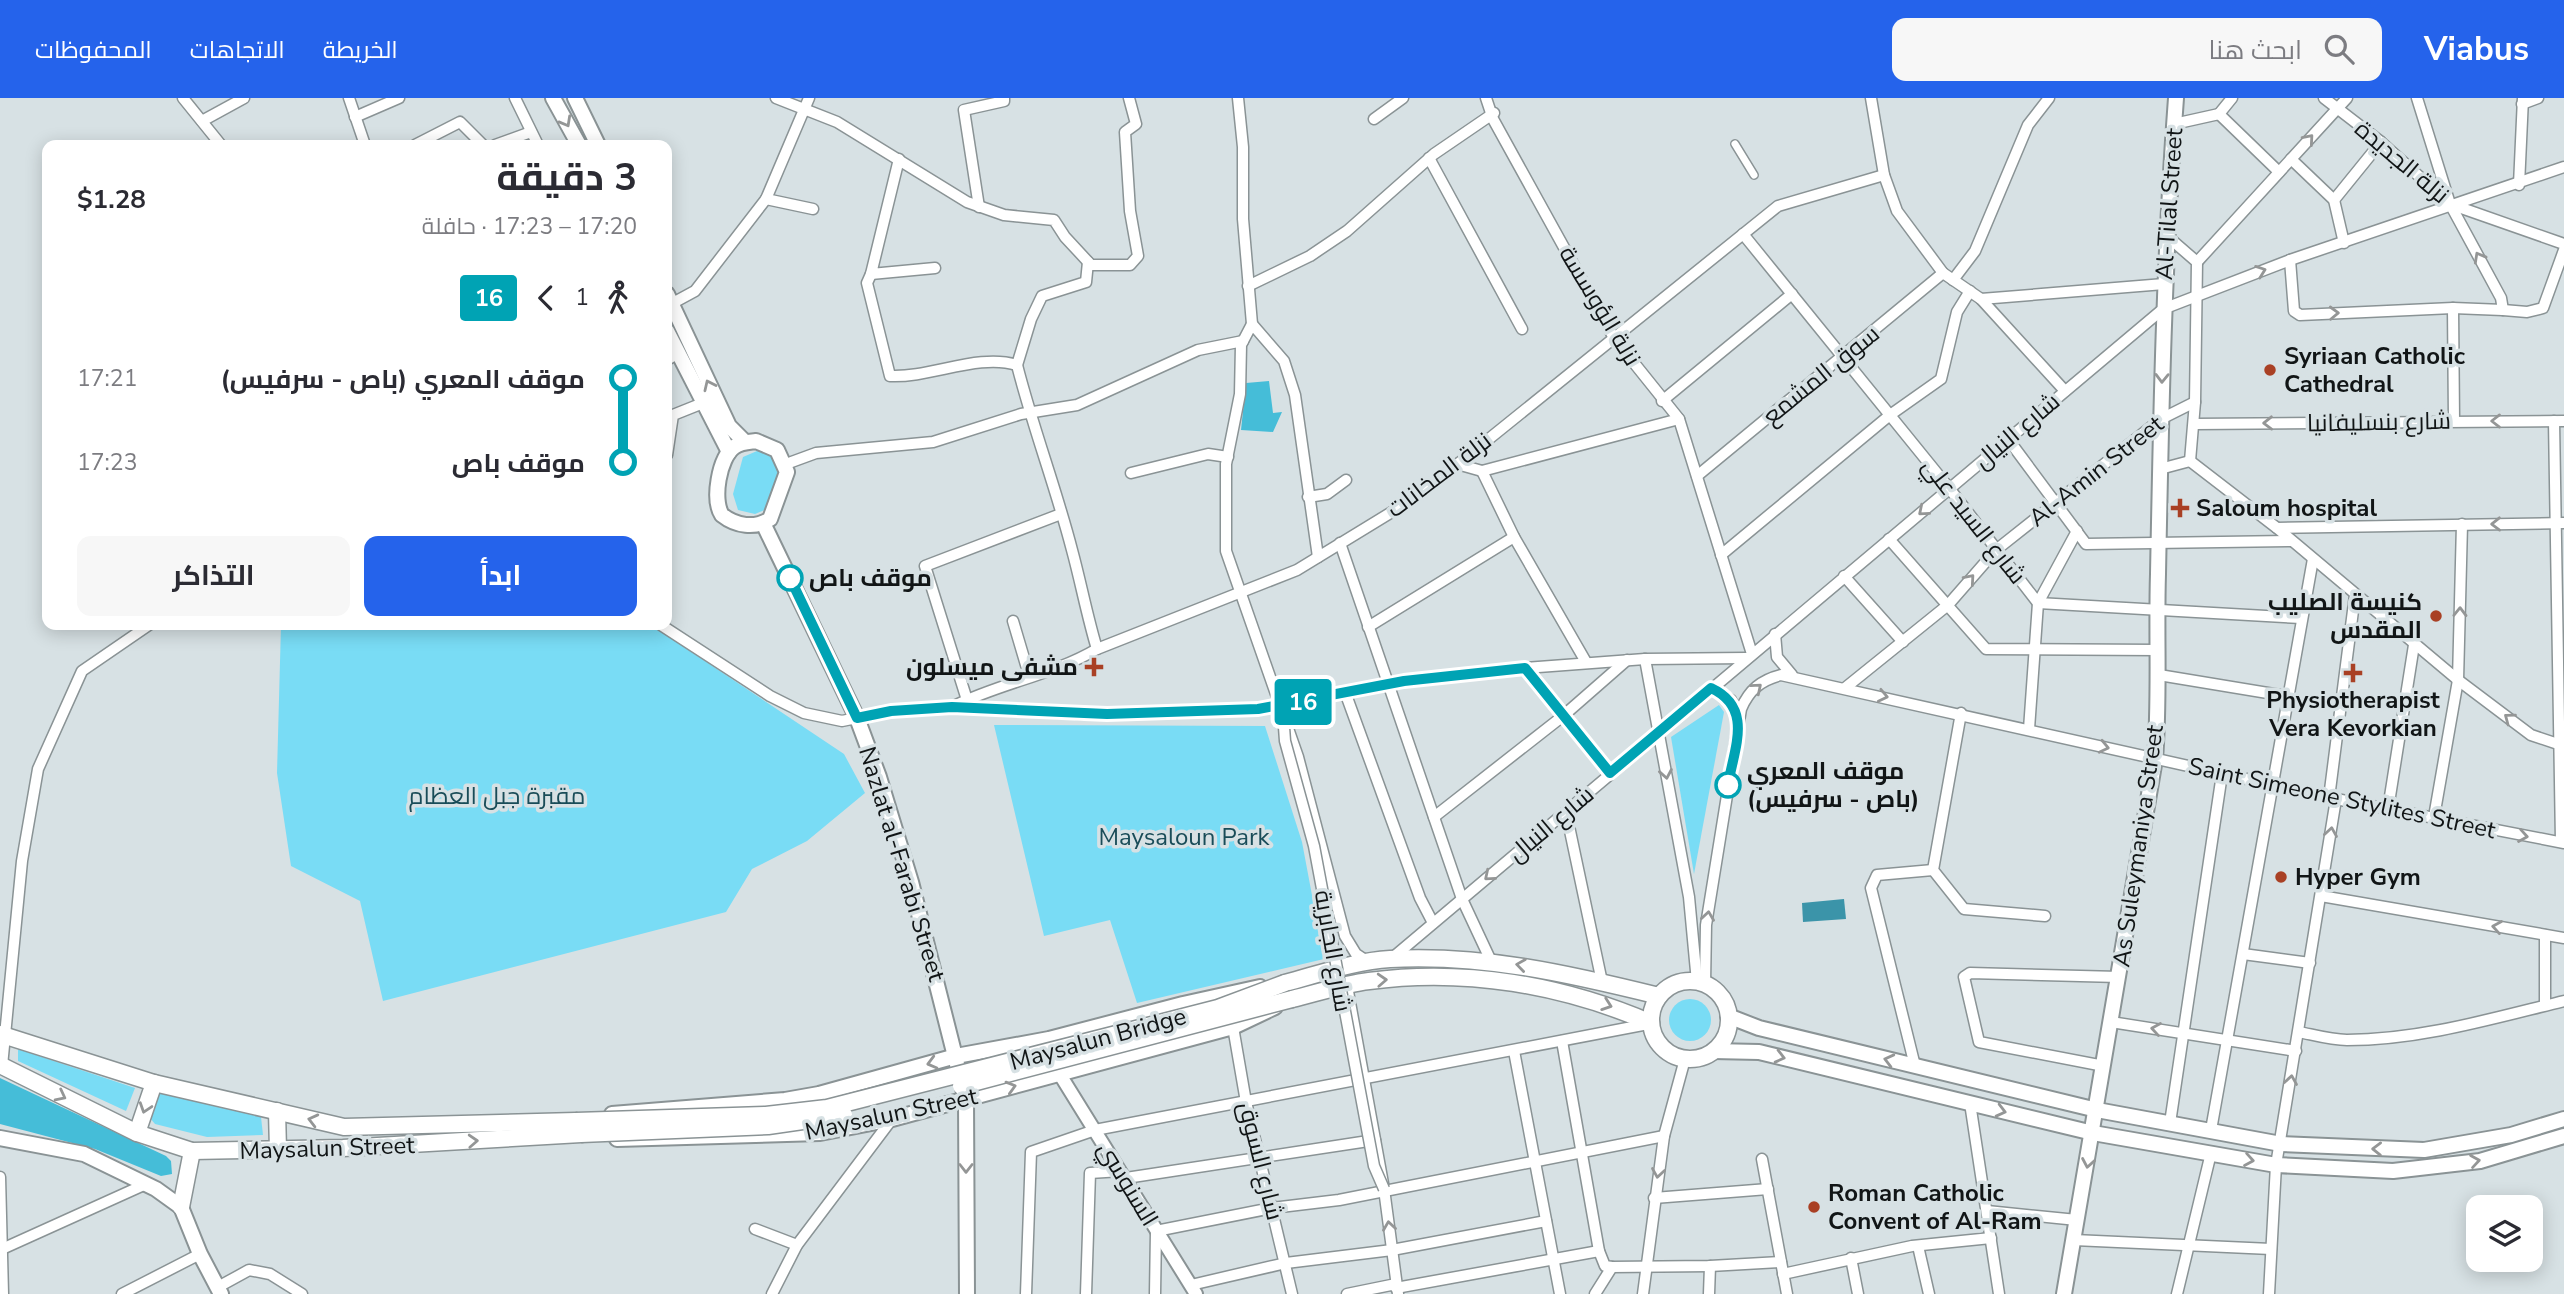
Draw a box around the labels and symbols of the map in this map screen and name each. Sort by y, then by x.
street label: نزلة الجديدة [2348,113,2456,211]
one-way arrow [558,114,571,127]
street label: Al-Tilal Street [2148,126,2190,281]
one-way arrow [2301,134,2313,147]
street label: نزلة الؤوسسة [1552,240,1648,372]
one-way arrow [2474,252,2487,265]
one-way arrow [2254,265,2266,279]
one-way arrow [2328,306,2339,321]
street label: سوق المشمع [1756,318,1886,432]
place label: Syriaan Catholic Cathedral [2284,340,2466,400]
marker: Syriaan Catholic Cathedral [2262,362,2278,378]
one-way arrow [2154,372,2169,383]
one-way arrow [704,380,718,392]
street label: شارع النيال [1967,386,2067,476]
street label: شارع بنسليفانيا [2307,405,2451,439]
street label: Al-Amin Street [2022,408,2171,534]
one-way arrow [2490,413,2501,429]
one-way arrow [2263,415,2273,431]
street label: نزلة المخانات [1380,425,1498,525]
street label: شارع السيد علي [1912,451,2033,593]
place label: Saloum hospital [2196,492,2377,524]
marker: Saloum hospital [2170,498,2190,518]
one-way arrow [1918,502,1930,515]
one-way arrow [2490,516,2501,532]
place label: موقف باص [809,562,932,594]
marker: موقف باص [777,565,803,591]
one-way arrow [1962,574,1974,587]
place label: كنيسة الصليب المقدس [2268,586,2422,646]
one-way arrow [2452,606,2468,617]
marker: كنيسة الصليب المقدس [2428,608,2444,624]
place label: مشفى ميسلون [906,651,1078,683]
marker: مشفى ميسلون [1084,657,1104,677]
marker: Physiotherapist Vera Kevorkian [2343,663,2363,683]
line badge: 16 [1272,679,1334,725]
one-way arrow [1749,683,1762,696]
place label: Physiotherapist Vera Kevorkian [2266,684,2441,744]
one-way arrow [1877,688,1889,703]
one-way arrow [2504,714,2517,726]
street label: As Suleymaniya Street [2105,722,2171,969]
one-way arrow [2098,739,2110,753]
street label: Nazlat al-Farabi Street [851,743,953,986]
street label: Saint Simeone Stylites Street [2185,750,2499,846]
place label: موقف المعري (باص - سرفيس) [1747,755,1919,815]
one-way arrow [1658,768,1673,780]
marker: موقف المعري (باص - سرفيس) [1715,772,1741,798]
street label: شارع النيال [1501,779,1601,869]
park label: مقبرة جبل العظام [409,780,585,812]
park label: Maysaloun Park [1099,821,1270,853]
one-way arrow [2323,826,2338,837]
one-way arrow [2517,827,2529,842]
place label: Hyper Gym [2295,861,2421,893]
one-way arrow [1485,868,1498,880]
marker: Hyper Gym [2273,869,2289,885]
street label: شارع الجابرية [1307,888,1359,1014]
one-way arrow [1700,910,1715,922]
one-way arrow [2491,920,2503,935]
one-way arrow [1515,957,1527,972]
one-way arrow [1377,973,1388,988]
one-way arrow [1600,997,1612,1011]
street label: Maysalun Bridge [1006,1000,1190,1078]
one-way arrow [2150,1022,2162,1037]
one-way arrow [1774,1049,1786,1063]
one-way arrow [1883,1053,1895,1068]
one-way arrow [927,1054,939,1069]
one-way arrow [2283,1074,2298,1086]
street label: Maysalun Street [802,1080,981,1148]
one-way arrow [1005,1081,1017,1095]
one-way arrow [54,1087,66,1101]
street label: شارع السوق [1231,1098,1291,1224]
one-way arrow [139,1102,154,1114]
one-way arrow [1995,1103,2007,1117]
one-way arrow [307,1114,319,1128]
street label: Maysalun Street [239,1129,416,1167]
one-way arrow [467,1134,478,1149]
street label: السنوسي [1089,1136,1166,1233]
one-way arrow [2371,1141,2382,1157]
one-way arrow [2243,1152,2254,1167]
one-way arrow [2469,1154,2481,1169]
one-way arrow [2081,1157,2096,1169]
one-way arrow [959,1163,974,1174]
one-way arrow [1651,1167,1666,1178]
place label: Roman Catholic Convent of Al-Ram [1828,1177,2042,1237]
marker: Roman Catholic Convent of Al-Ram [1806,1199,1822,1215]
one-way arrow [1382,1220,1397,1232]

